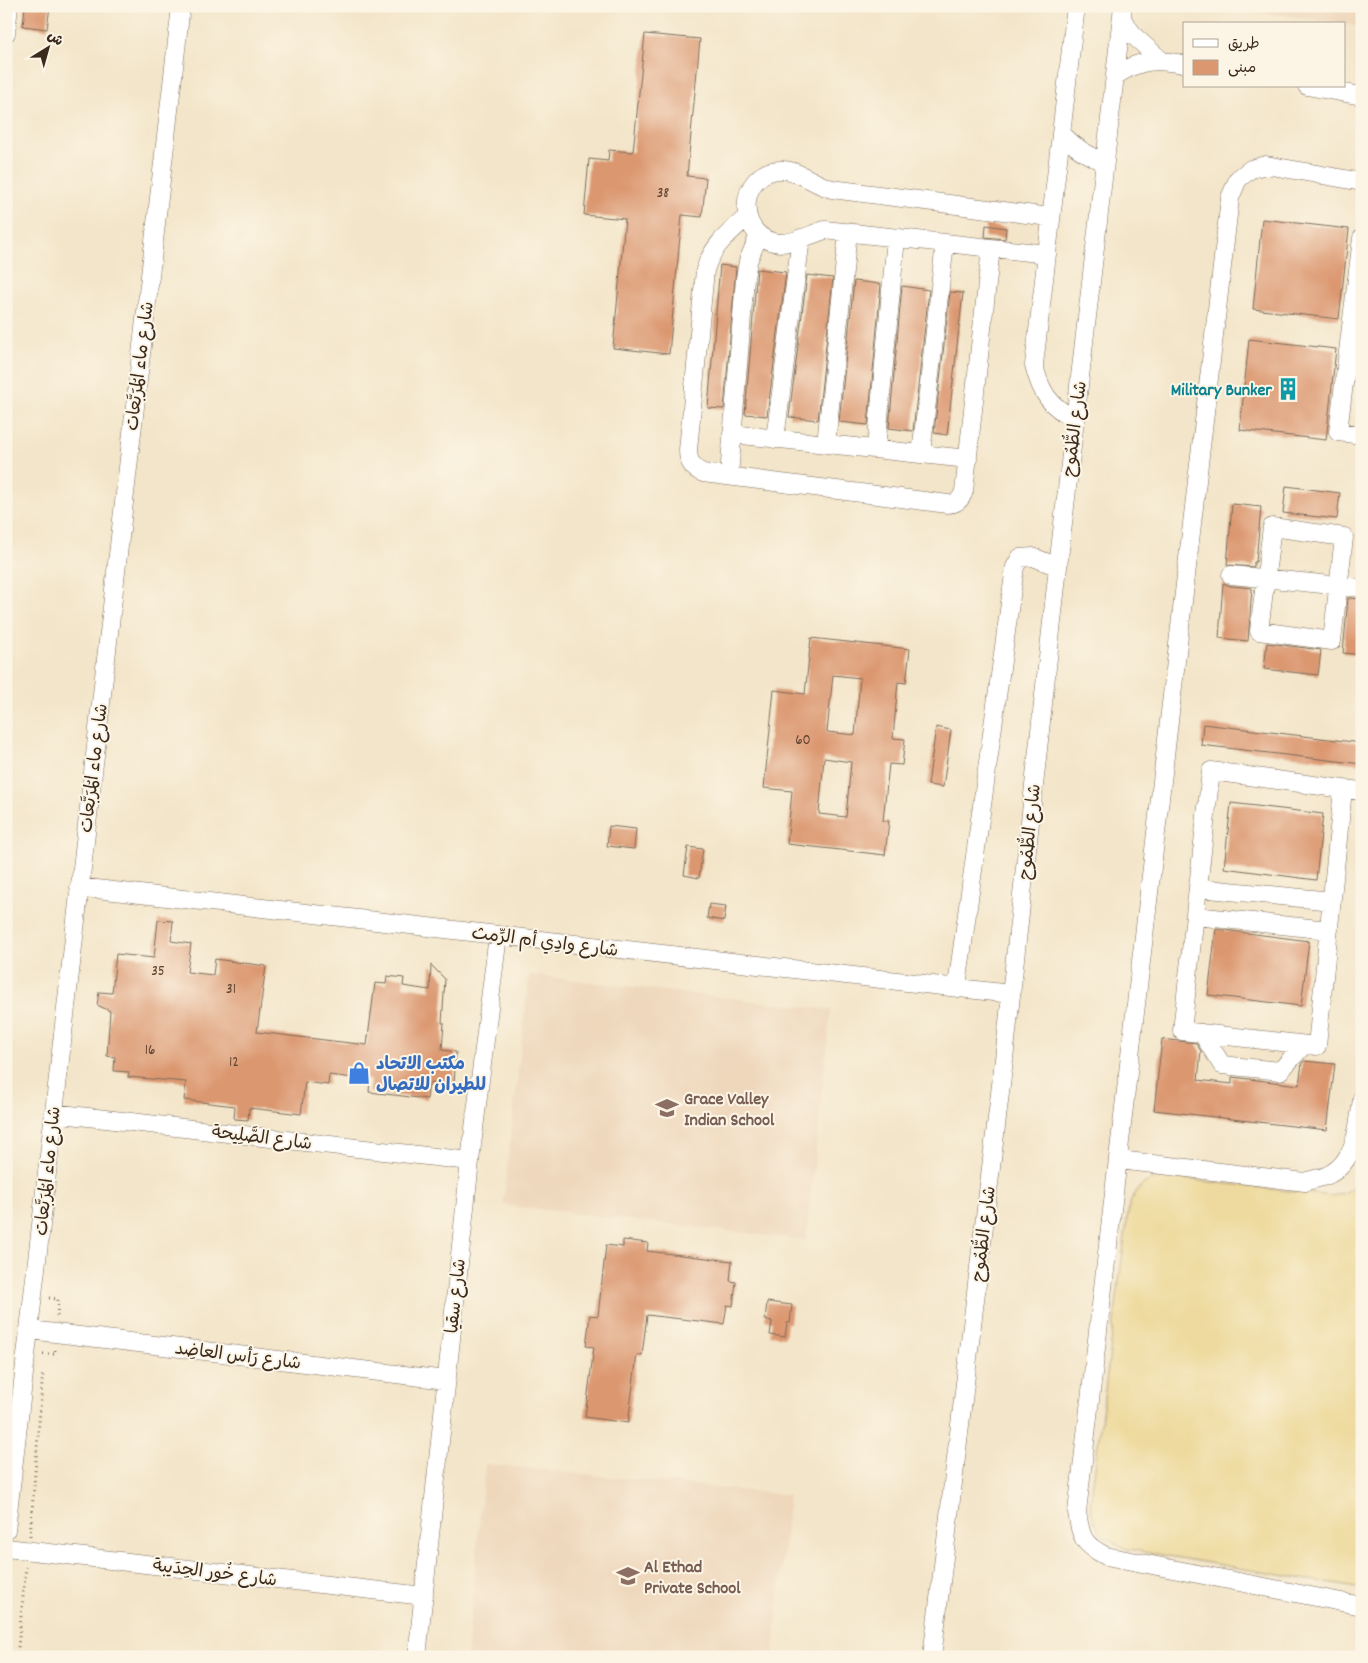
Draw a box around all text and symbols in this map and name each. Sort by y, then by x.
north arrow [22,22,72,72]
legend [1183,22,1346,88]
text: ش [42,27,67,52]
text: طريق [1228,34,1260,56]
text: مبنى [1228,58,1256,80]
house number: 38 [657,183,669,205]
street label: شارع ماء المُرَبَّعات [121,300,162,432]
building icon: Military Bunker [1275,376,1301,402]
street label: شارع الطُّمُوح [1056,379,1095,479]
place label: Military Bunker [1171,379,1272,404]
street label: شارع ماء المُرَبَّعات [75,702,116,834]
house number: 60 [795,730,811,752]
street label: شارع الطُّمُوح [1012,782,1049,882]
street label: شارع وادِي أم الرِّمث [470,922,619,965]
house number: 35 [151,961,165,983]
house number: 31 [226,979,236,1001]
house number: 16 [145,1040,155,1062]
house number: 12 [229,1052,239,1074]
place label: مكتب الاتحاد للطيران للاتصال [376,1053,486,1099]
shop icon: مكتب الاتحاد للطيران للاتصال [346,1060,372,1086]
place label: Grace Valley Indian School [684,1088,775,1134]
school or university icon: Grace Valley Indian School [654,1095,680,1121]
street label: شارع ماء المُرَبَّعات [30,1105,69,1237]
street label: شارع الصَّلِيحة [210,1120,313,1158]
street label: شارع الطُّمُوح [965,1184,1004,1284]
street label: شارع سقيا [441,1258,474,1335]
street label: شارع رَأس العاضِد [173,1337,302,1378]
street label: شارع خُور الحِدَيبة [151,1552,279,1595]
place label: Al Ethad Private School [644,1556,741,1602]
school or university icon: Al Ethad Private School [615,1563,641,1589]

